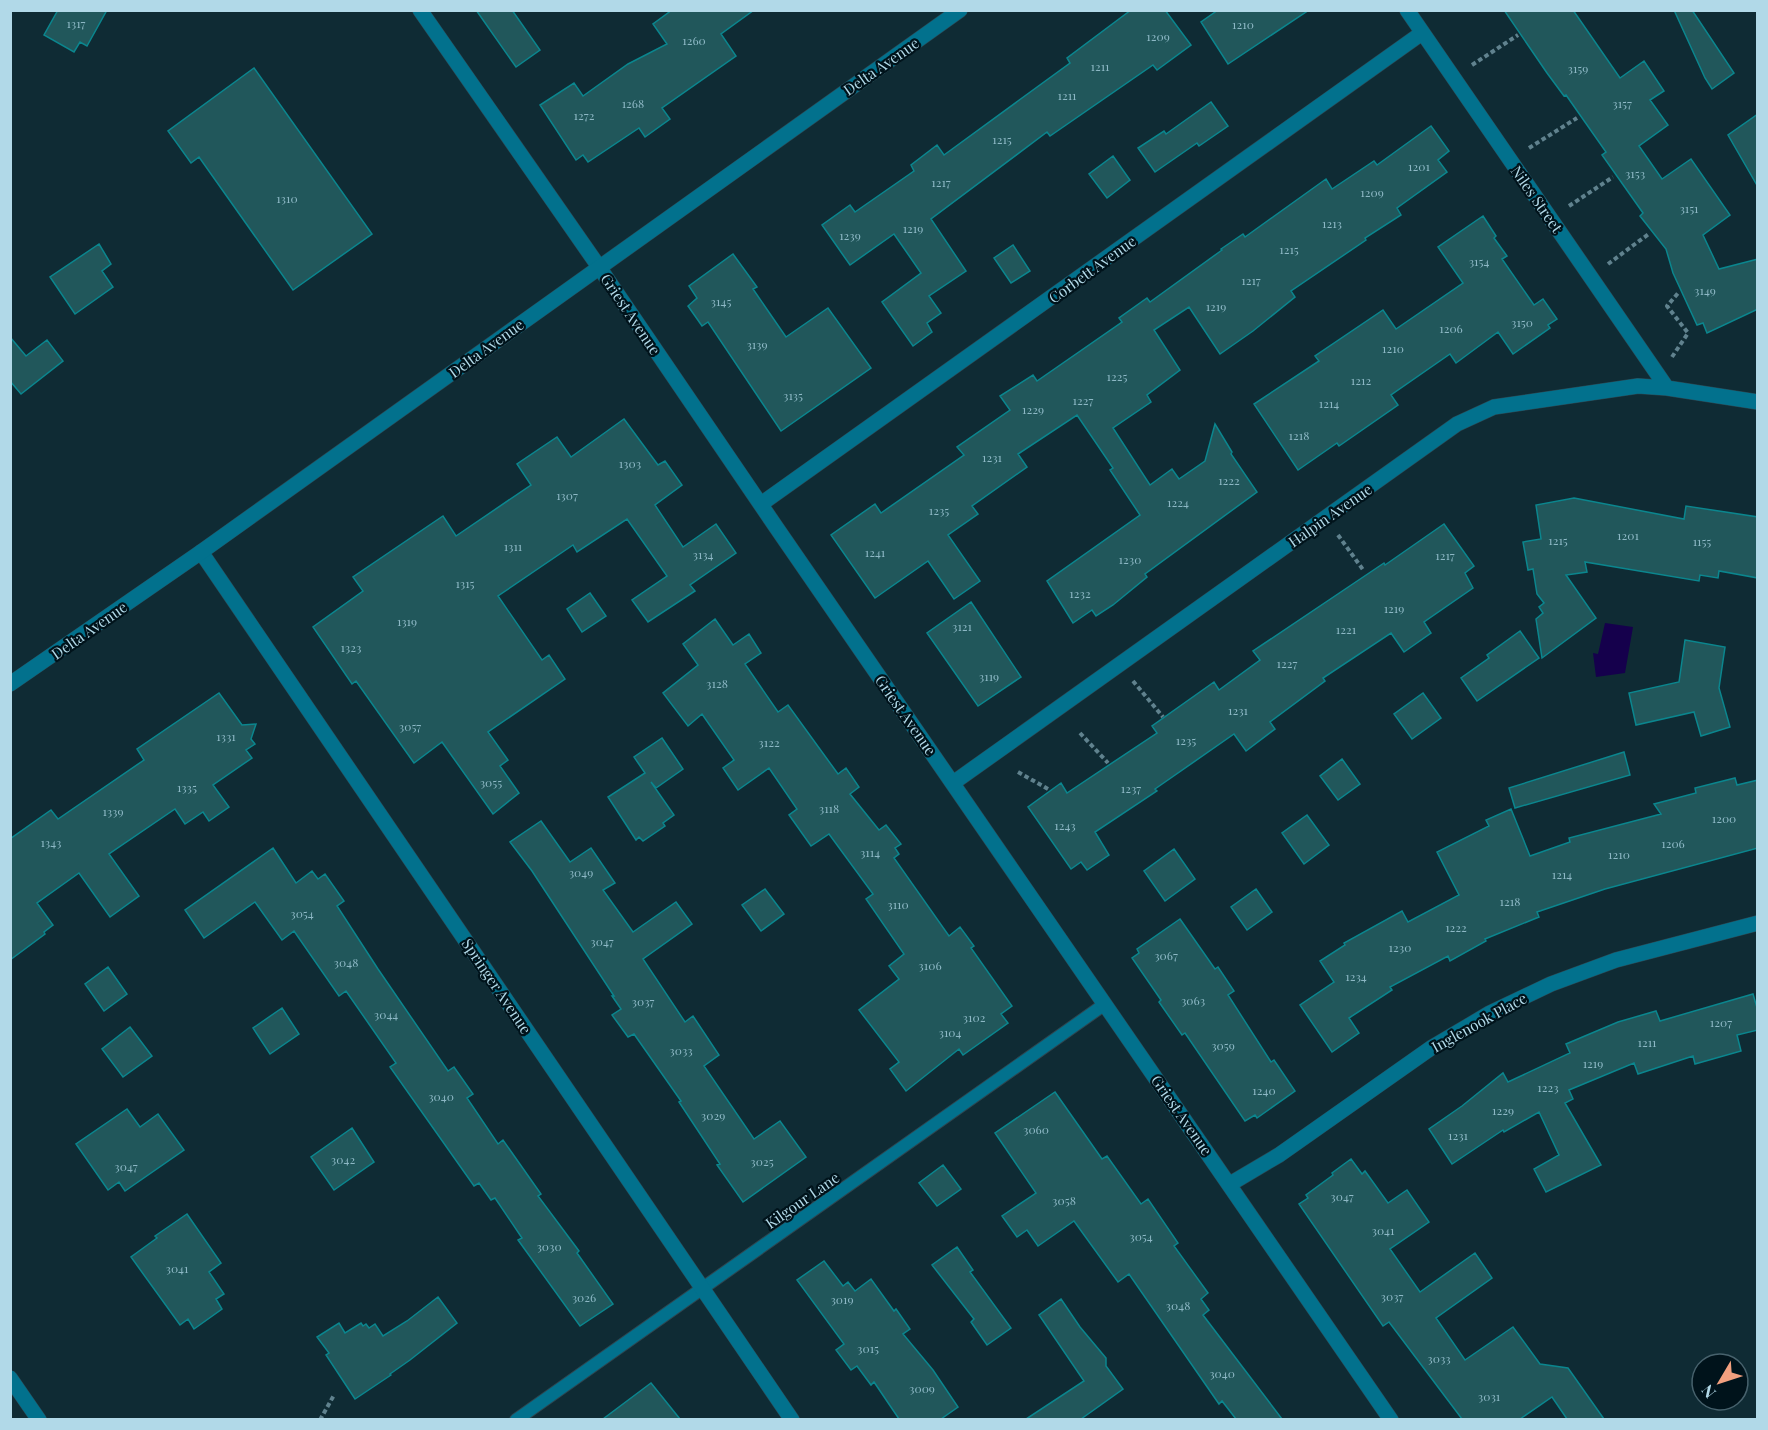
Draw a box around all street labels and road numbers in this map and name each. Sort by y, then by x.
street label: Delta Avenue [839,33,923,99]
street label: Niles Street [1507,162,1568,237]
street label: Corbett Avenue [1044,231,1140,307]
street label: Griest Avenue [597,270,665,358]
street label: Delta Avenue [445,314,527,382]
street label: Halpin Avenue [1284,479,1376,551]
street label: Delta Avenue [47,597,131,663]
street label: Griest Avenue [871,671,941,759]
street label: Springer Avenue [458,934,536,1038]
street label: Inglenook Place [1428,988,1530,1056]
street label: Griest Avenue [1147,1071,1217,1159]
street label: Kilgour Lane [761,1167,843,1233]

